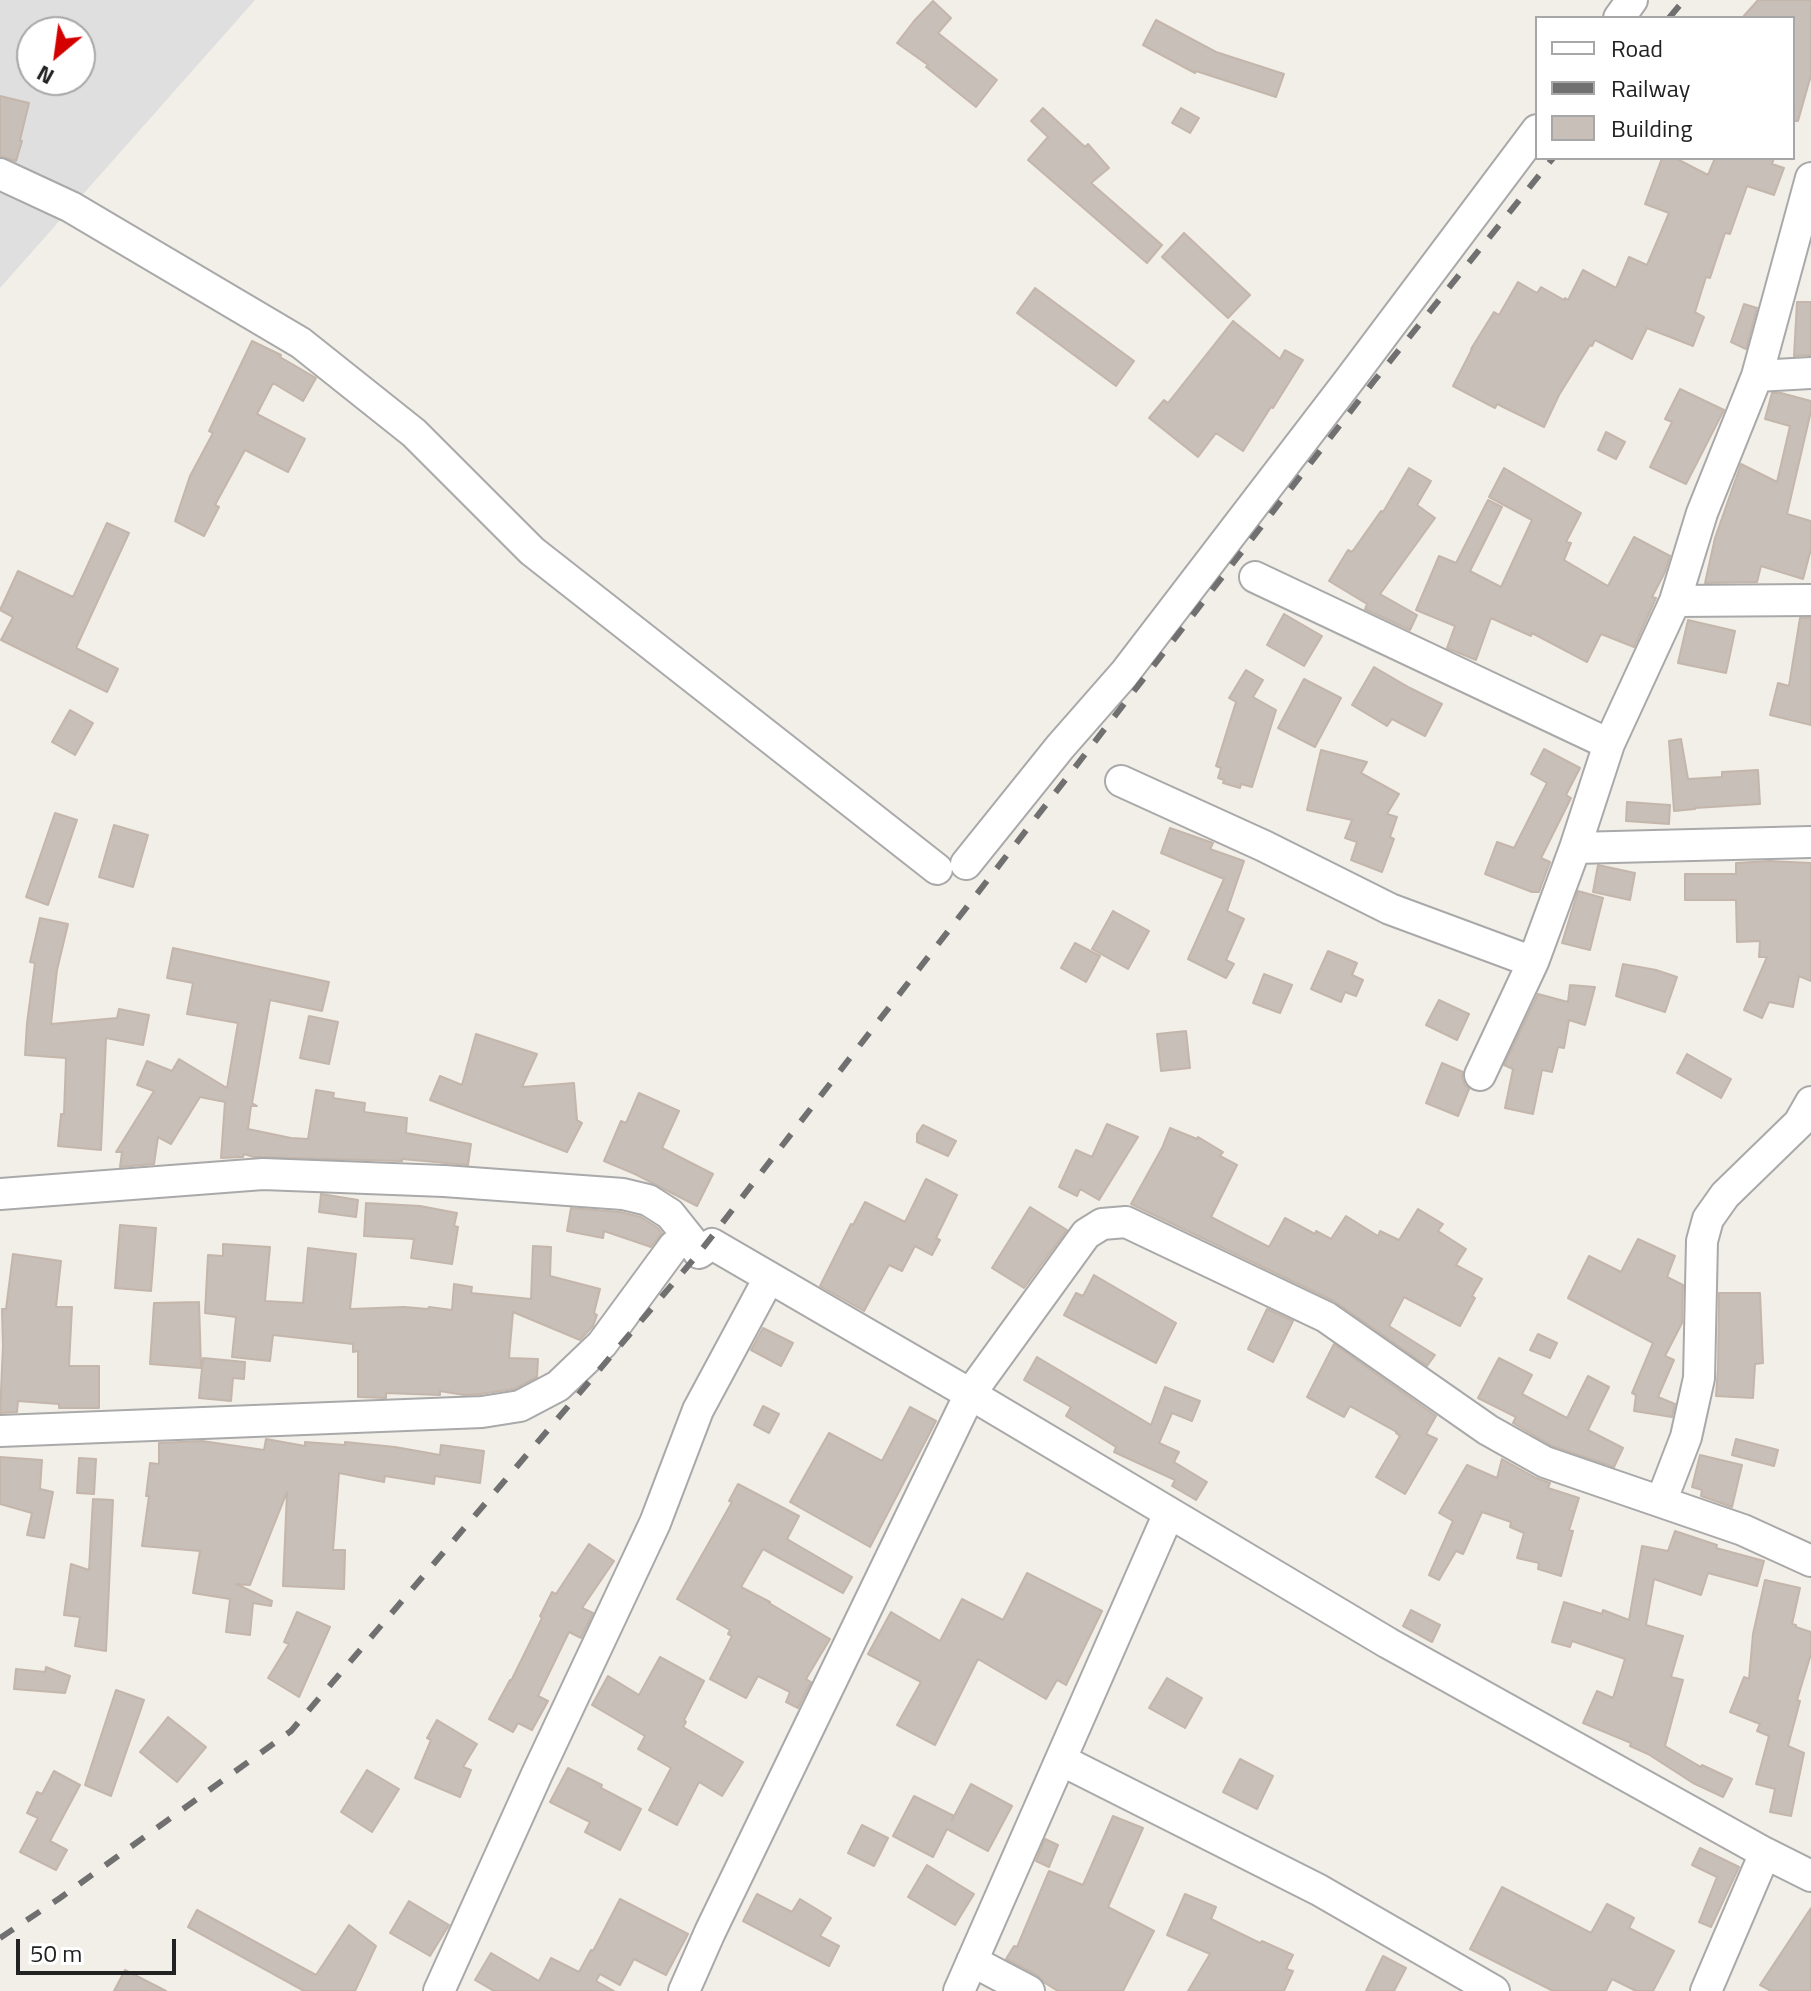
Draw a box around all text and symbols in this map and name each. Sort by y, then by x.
north arrow [16,16,96,96]
legend [1535,16,1795,160]
text: Road [1611,30,1663,66]
text: N [30,57,60,94]
text: Railway [1611,70,1690,106]
text: Building [1611,110,1693,146]
scale bar [20,1923,180,1973]
text: 50 m [30,1935,82,1971]

